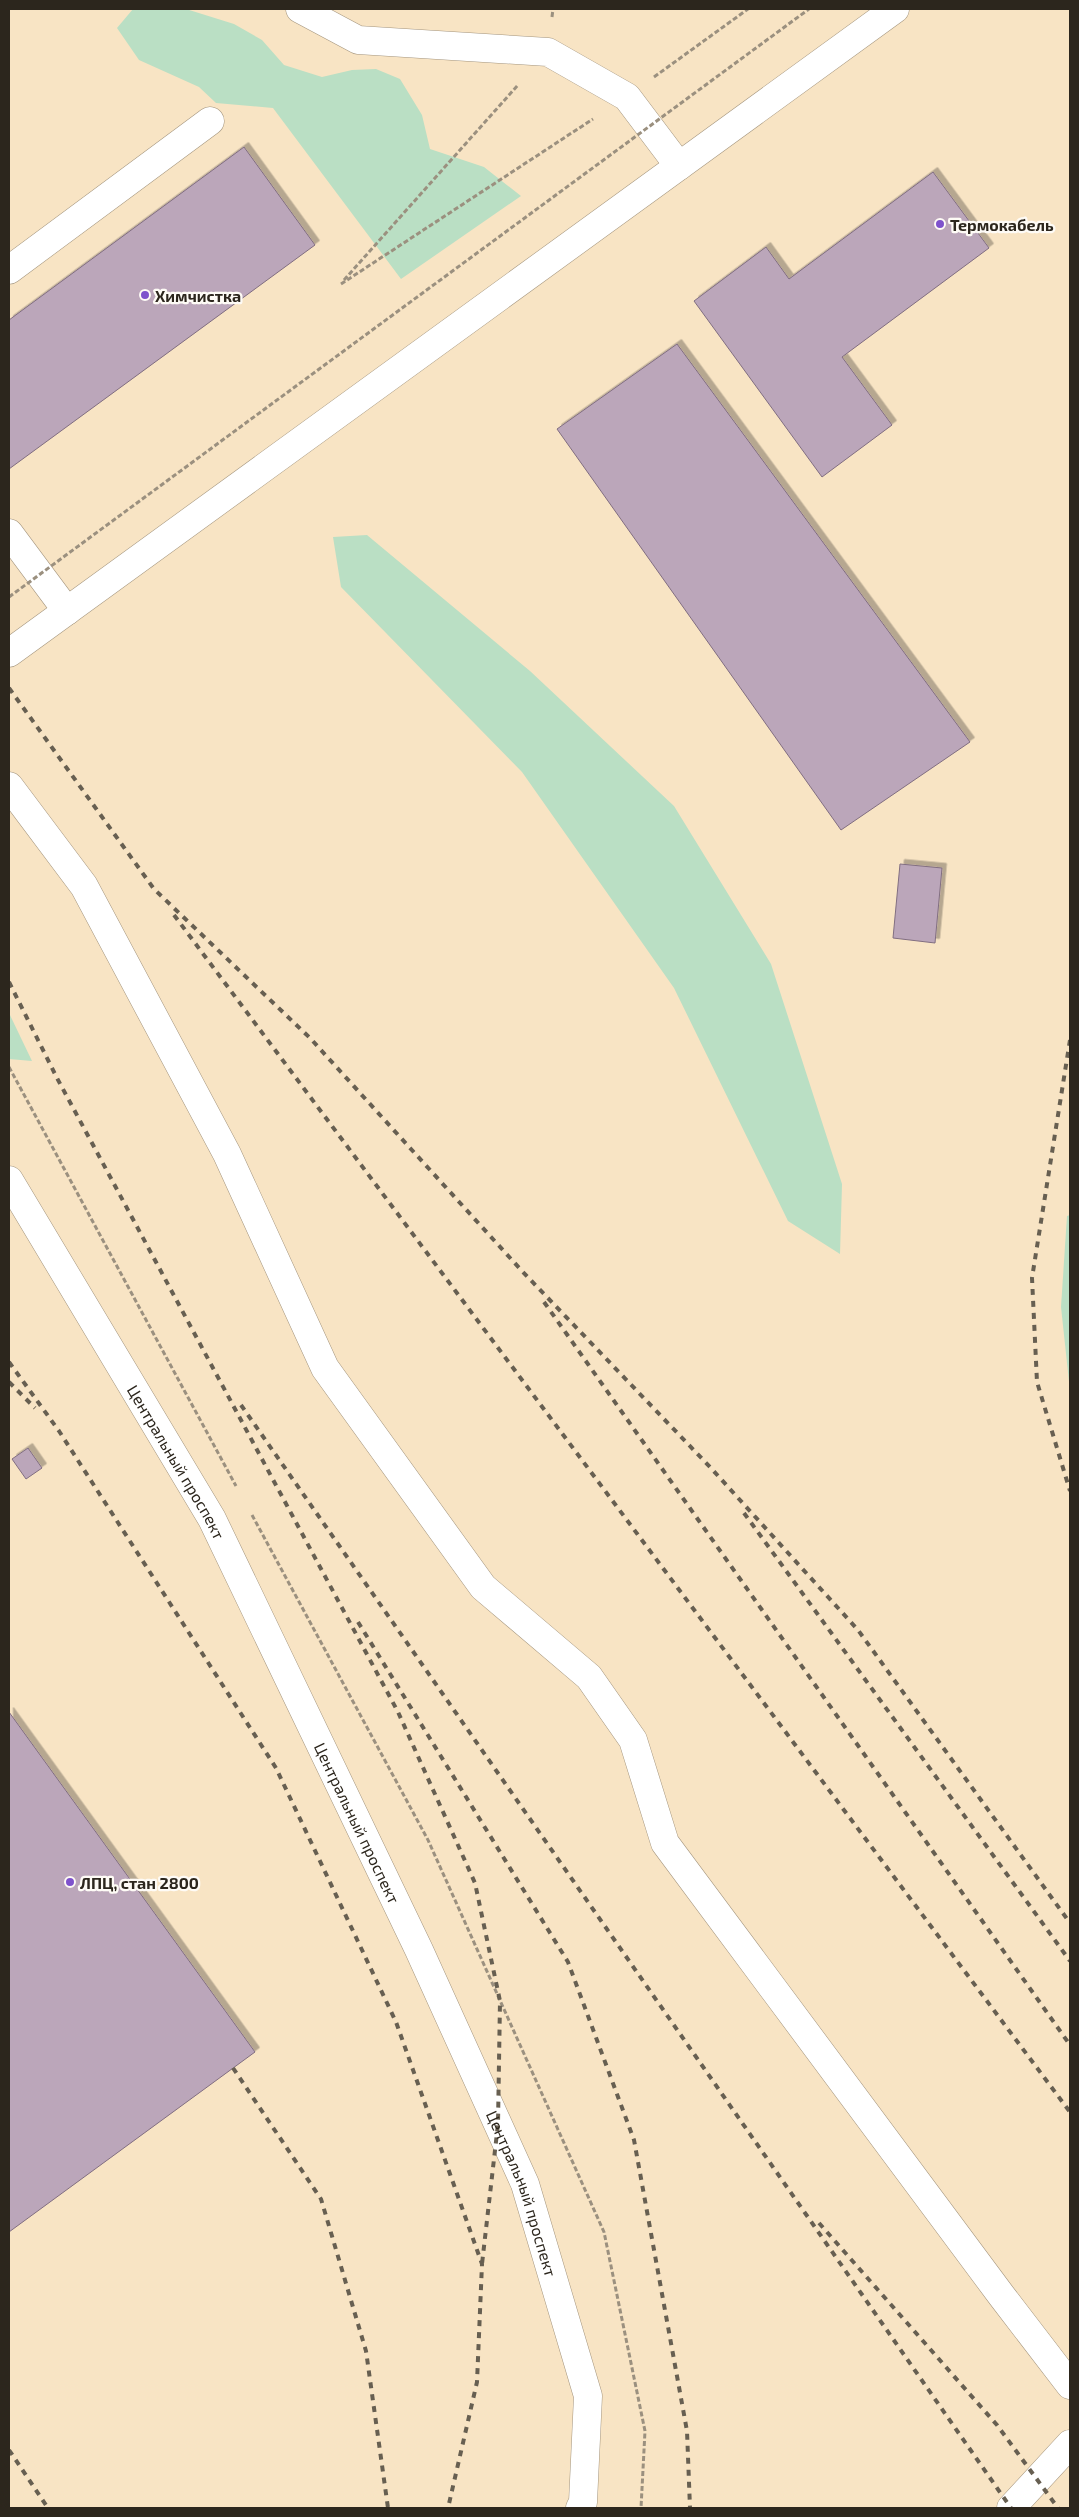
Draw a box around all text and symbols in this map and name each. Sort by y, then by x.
place label: Термокабель [950,215,1054,234]
marker: Термокабель [934,218,946,230]
place label: Химчистка [155,286,241,305]
marker: Химчистка [139,289,151,301]
street label: Центральный проспект [124,1381,230,1542]
street label: Центральный проспект [311,1739,405,1906]
place label: ЛПЦ, стан 2800 [80,1873,199,1892]
marker: ЛПЦ, стан 2800 [64,1876,76,1888]
street label: Центральный проспект [483,2107,561,2279]

